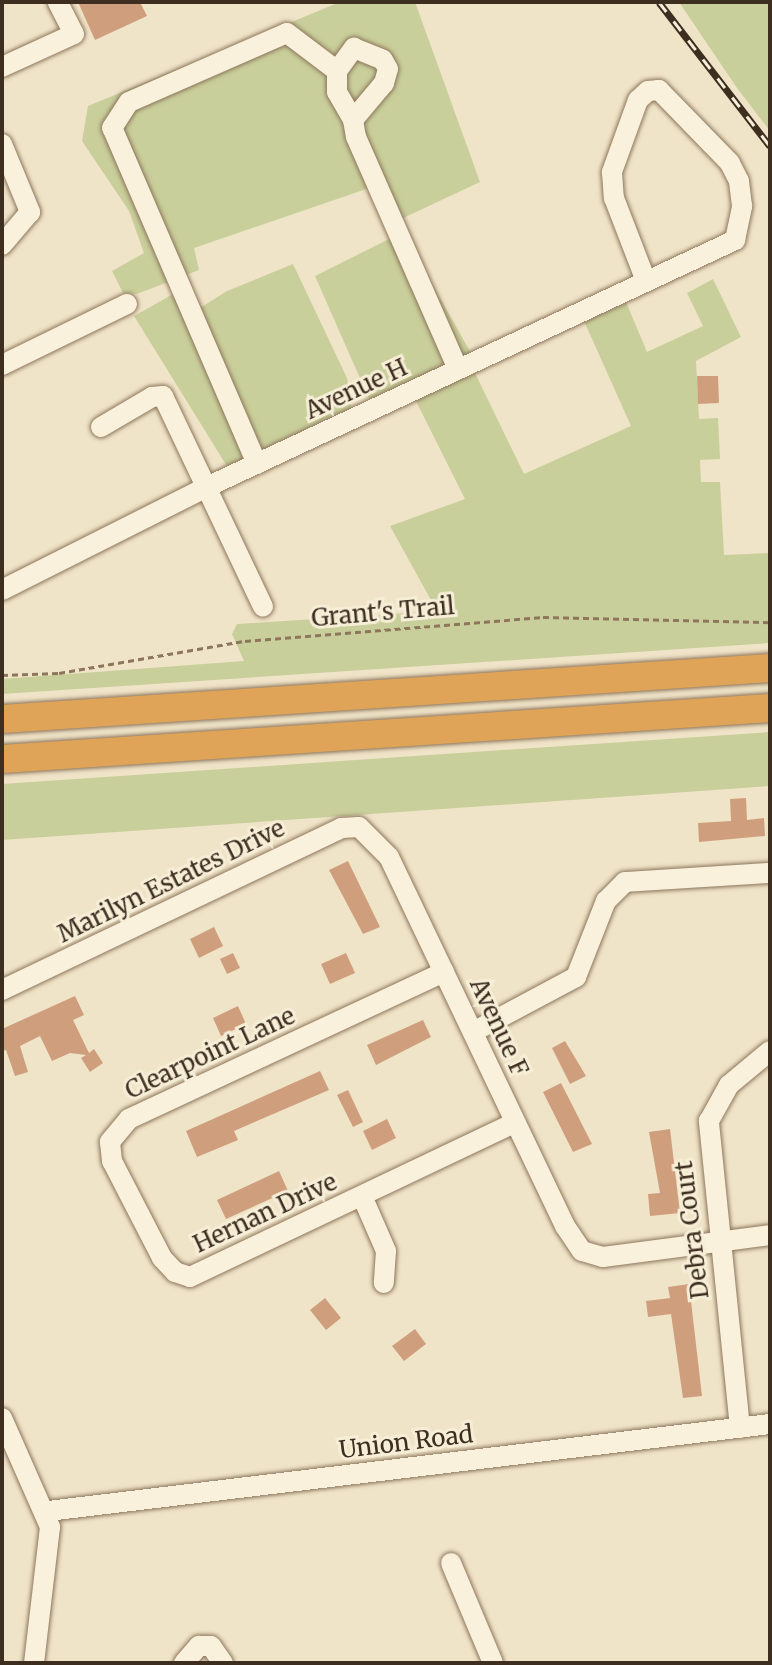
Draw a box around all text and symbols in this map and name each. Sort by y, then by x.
street label: Avenue H [300,353,412,425]
street label: Grant's Trail [310,591,456,633]
street label: Marilyn Estates Drive [53,814,289,948]
street label: Avenue F [464,973,534,1081]
street label: Clearpoint Lane [121,1001,299,1105]
street label: Debra Court [669,1159,715,1301]
street label: Hernan Drive [189,1167,341,1259]
street label: Union Road [337,1420,475,1464]

